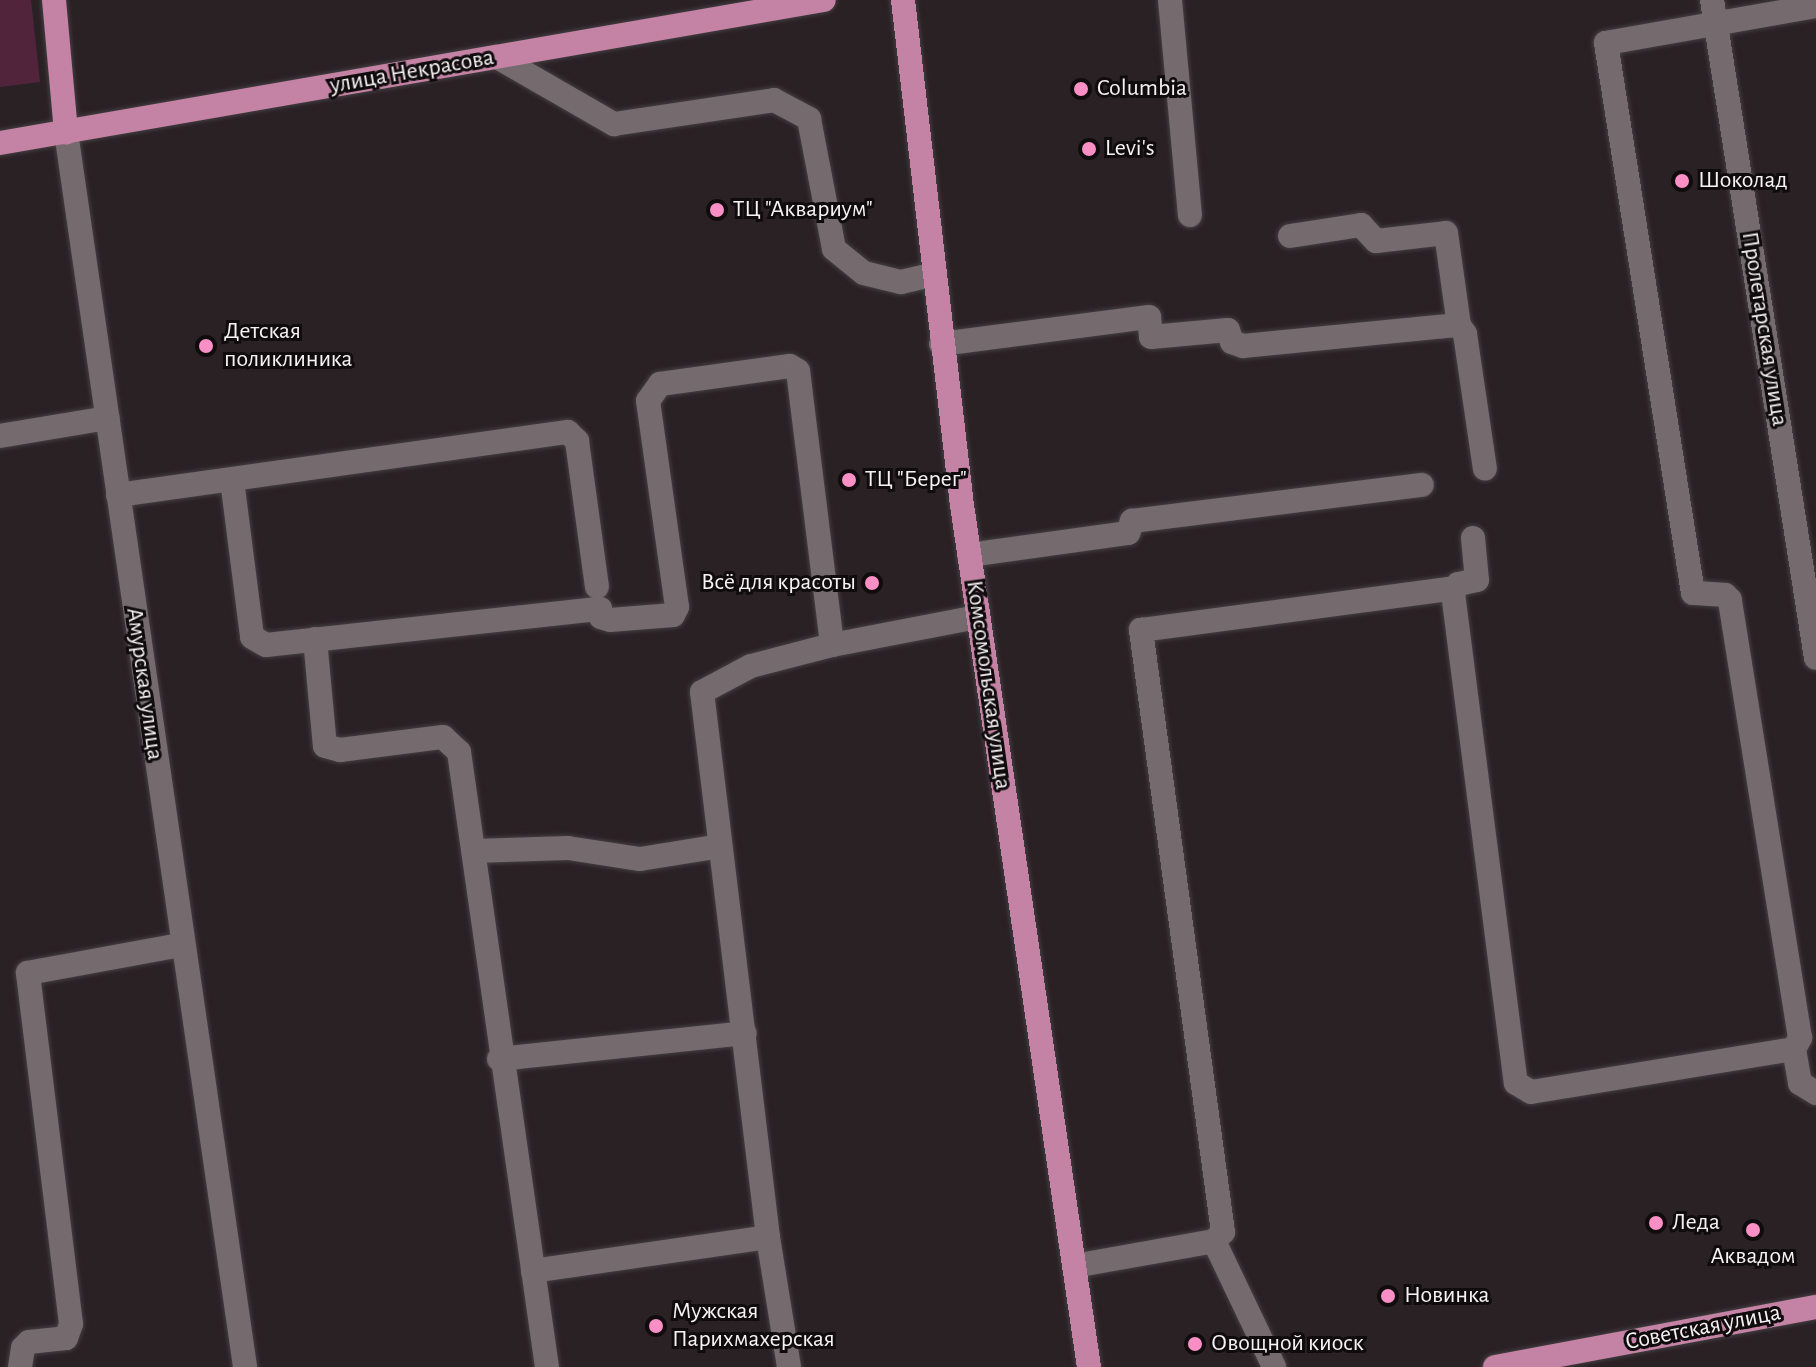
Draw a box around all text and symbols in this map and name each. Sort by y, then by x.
street label: улица Некрасова [328,43,496,101]
place label: Columbia [1097,75,1187,103]
marker: Columbia [1072,80,1090,98]
place label: Levi's [1105,135,1155,163]
marker: Levi's [1080,140,1098,158]
place label: Шоколад [1698,167,1788,195]
marker: Шоколад [1673,172,1691,190]
place label: ТЦ "Аквариум" [733,196,873,224]
marker: ТЦ "Аквариум" [708,201,726,219]
street label: Пролетарская улица [1734,230,1794,428]
place label: Детская поликлиника [224,318,352,374]
marker: Детская поликлиника [195,335,217,357]
place label: ТЦ "Берег" [865,466,967,494]
marker: ТЦ "Берег" [840,471,858,489]
place label: Всё для красоты [701,569,856,597]
marker: Всё для красоты [863,574,881,592]
street label: Комсомольская улица [959,579,1017,791]
street label: Амурская улица [119,606,169,762]
place label: Леда [1672,1209,1720,1237]
marker: Леда [1647,1214,1665,1232]
marker: Аквадом [1744,1221,1762,1239]
place label: Аквадом [1710,1243,1796,1271]
place label: Новинка [1404,1282,1489,1310]
marker: Новинка [1379,1287,1397,1305]
place label: Мужская Парихмахерская [672,1298,835,1354]
street label: Советская улица [1623,1299,1783,1357]
marker: Мужская Парихмахерская [647,1317,665,1335]
place label: Овощной киоск [1211,1330,1364,1358]
marker: Овощной киоск [1186,1335,1204,1353]

